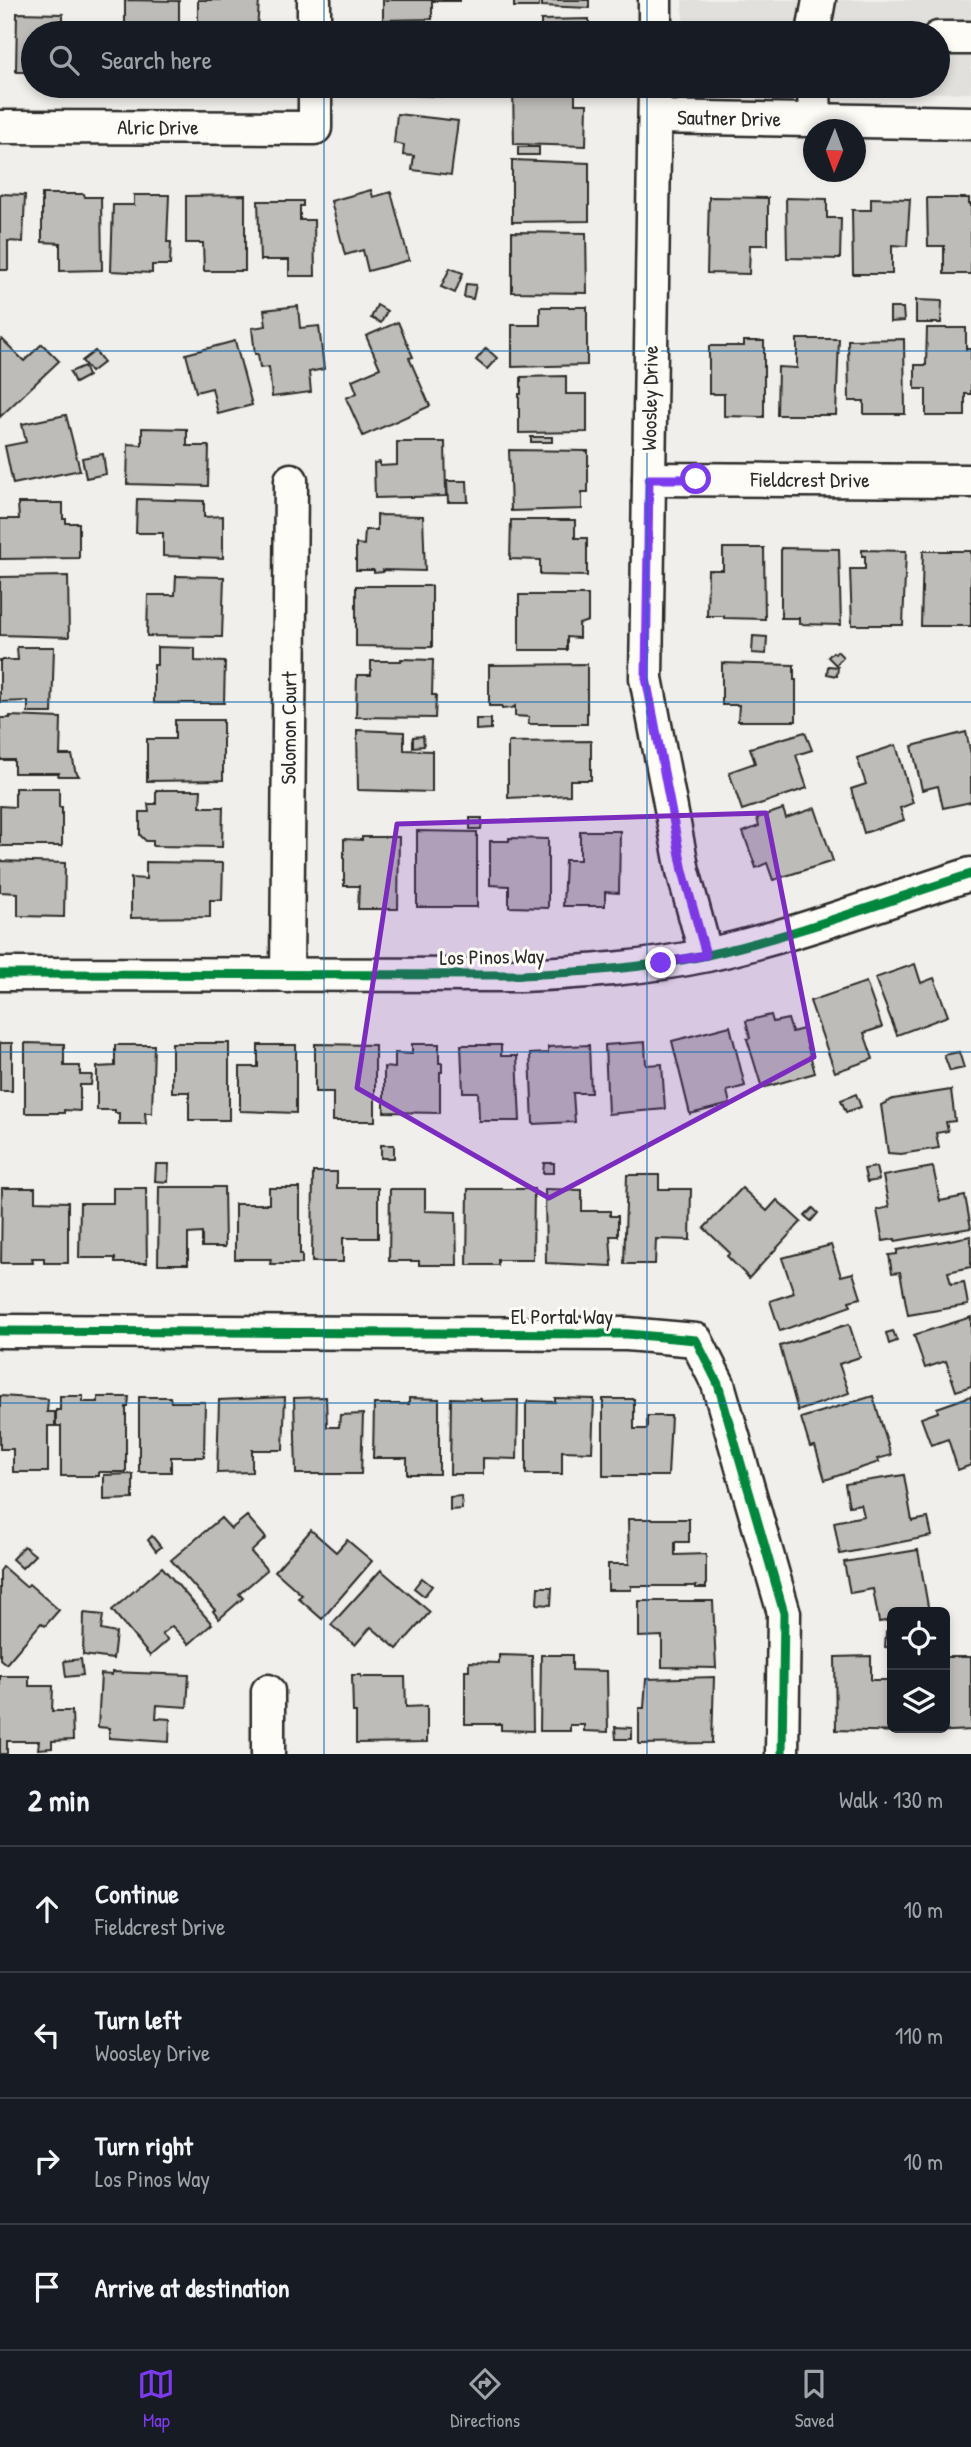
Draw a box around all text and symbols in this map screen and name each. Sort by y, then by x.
search box [21,21,950,98]
icon: search [45,41,83,79]
text: Search here [101,42,212,77]
street label: Sautner Drive [677,102,781,133]
street label: Alric Drive [117,112,199,142]
north arrow [803,119,866,182]
street label: Woosley Drive [634,345,665,451]
route start [680,463,711,494]
street label: Fieldcrest Drive [749,465,870,494]
street label: Solomon Court [274,671,303,785]
street label: Los Pinos Way [439,941,545,972]
route end [645,947,676,978]
street label: El Portal Way [511,1302,613,1331]
map controls [887,1607,950,1733]
button: locate [887,1607,950,1670]
button: layers [887,1670,950,1733]
text: 2 min [28,1780,90,1820]
text: Walk · 130 m [839,1784,943,1815]
text: Continue [95,1876,179,1911]
icon: ahead [28,1890,66,1928]
text: 10 m [903,1894,943,1925]
text: Fieldcrest Drive [95,1911,225,1942]
text: Turn left [95,2002,181,2037]
icon: left [28,2016,66,2054]
text: 110 m [895,2020,943,2051]
text: Woosley Drive [95,2037,210,2068]
text: Turn right [95,2128,193,2163]
icon: right [28,2142,66,2180]
text: 10 m [903,2146,943,2177]
text: Los Pinos Way [95,2163,210,2194]
icon: arrive [28,2268,66,2306]
text: Arrive at destination [95,2270,290,2305]
tab: Map [137,2365,175,2433]
tab: Directions [450,2365,520,2433]
tab: Saved [795,2365,834,2433]

